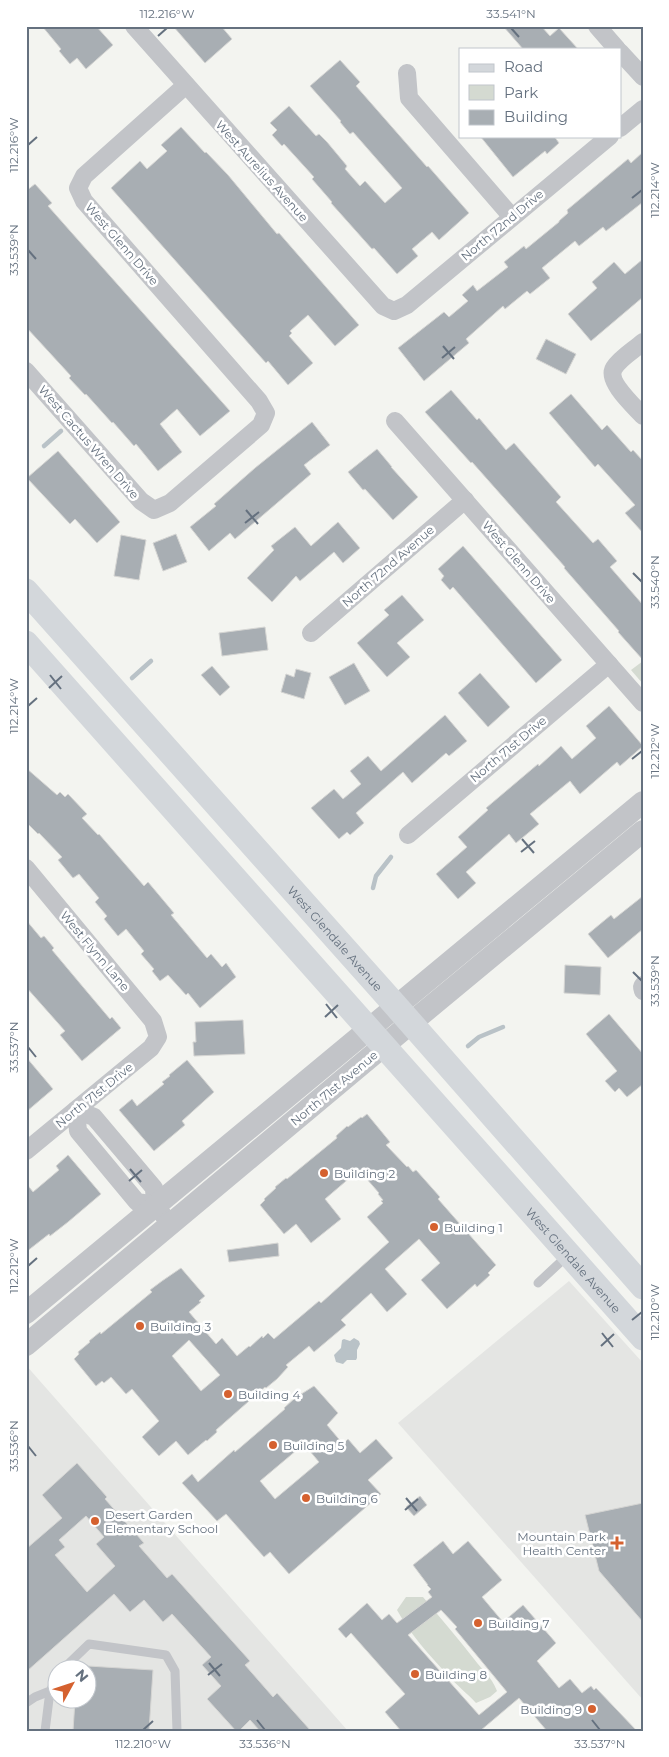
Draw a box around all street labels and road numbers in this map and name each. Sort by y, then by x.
street label: West Aurelius Avenue [213,117,311,225]
street label: North 72nd Drive [458,186,546,264]
street label: West Glenn Drive [82,200,162,288]
street label: West Cactus Wren Drive [36,382,142,502]
street label: West Glenn Drive [479,518,559,606]
street label: North 72nd Avenue [339,522,437,610]
street label: North 71st Drive [467,713,549,785]
street label: West Glendale Avenue [285,882,386,994]
street label: West Flynn Lane [57,908,133,994]
street label: North 71st Avenue [287,1047,381,1129]
street label: North 71st Drive [52,1059,136,1131]
street label: West Glendale Avenue [523,1204,624,1316]

